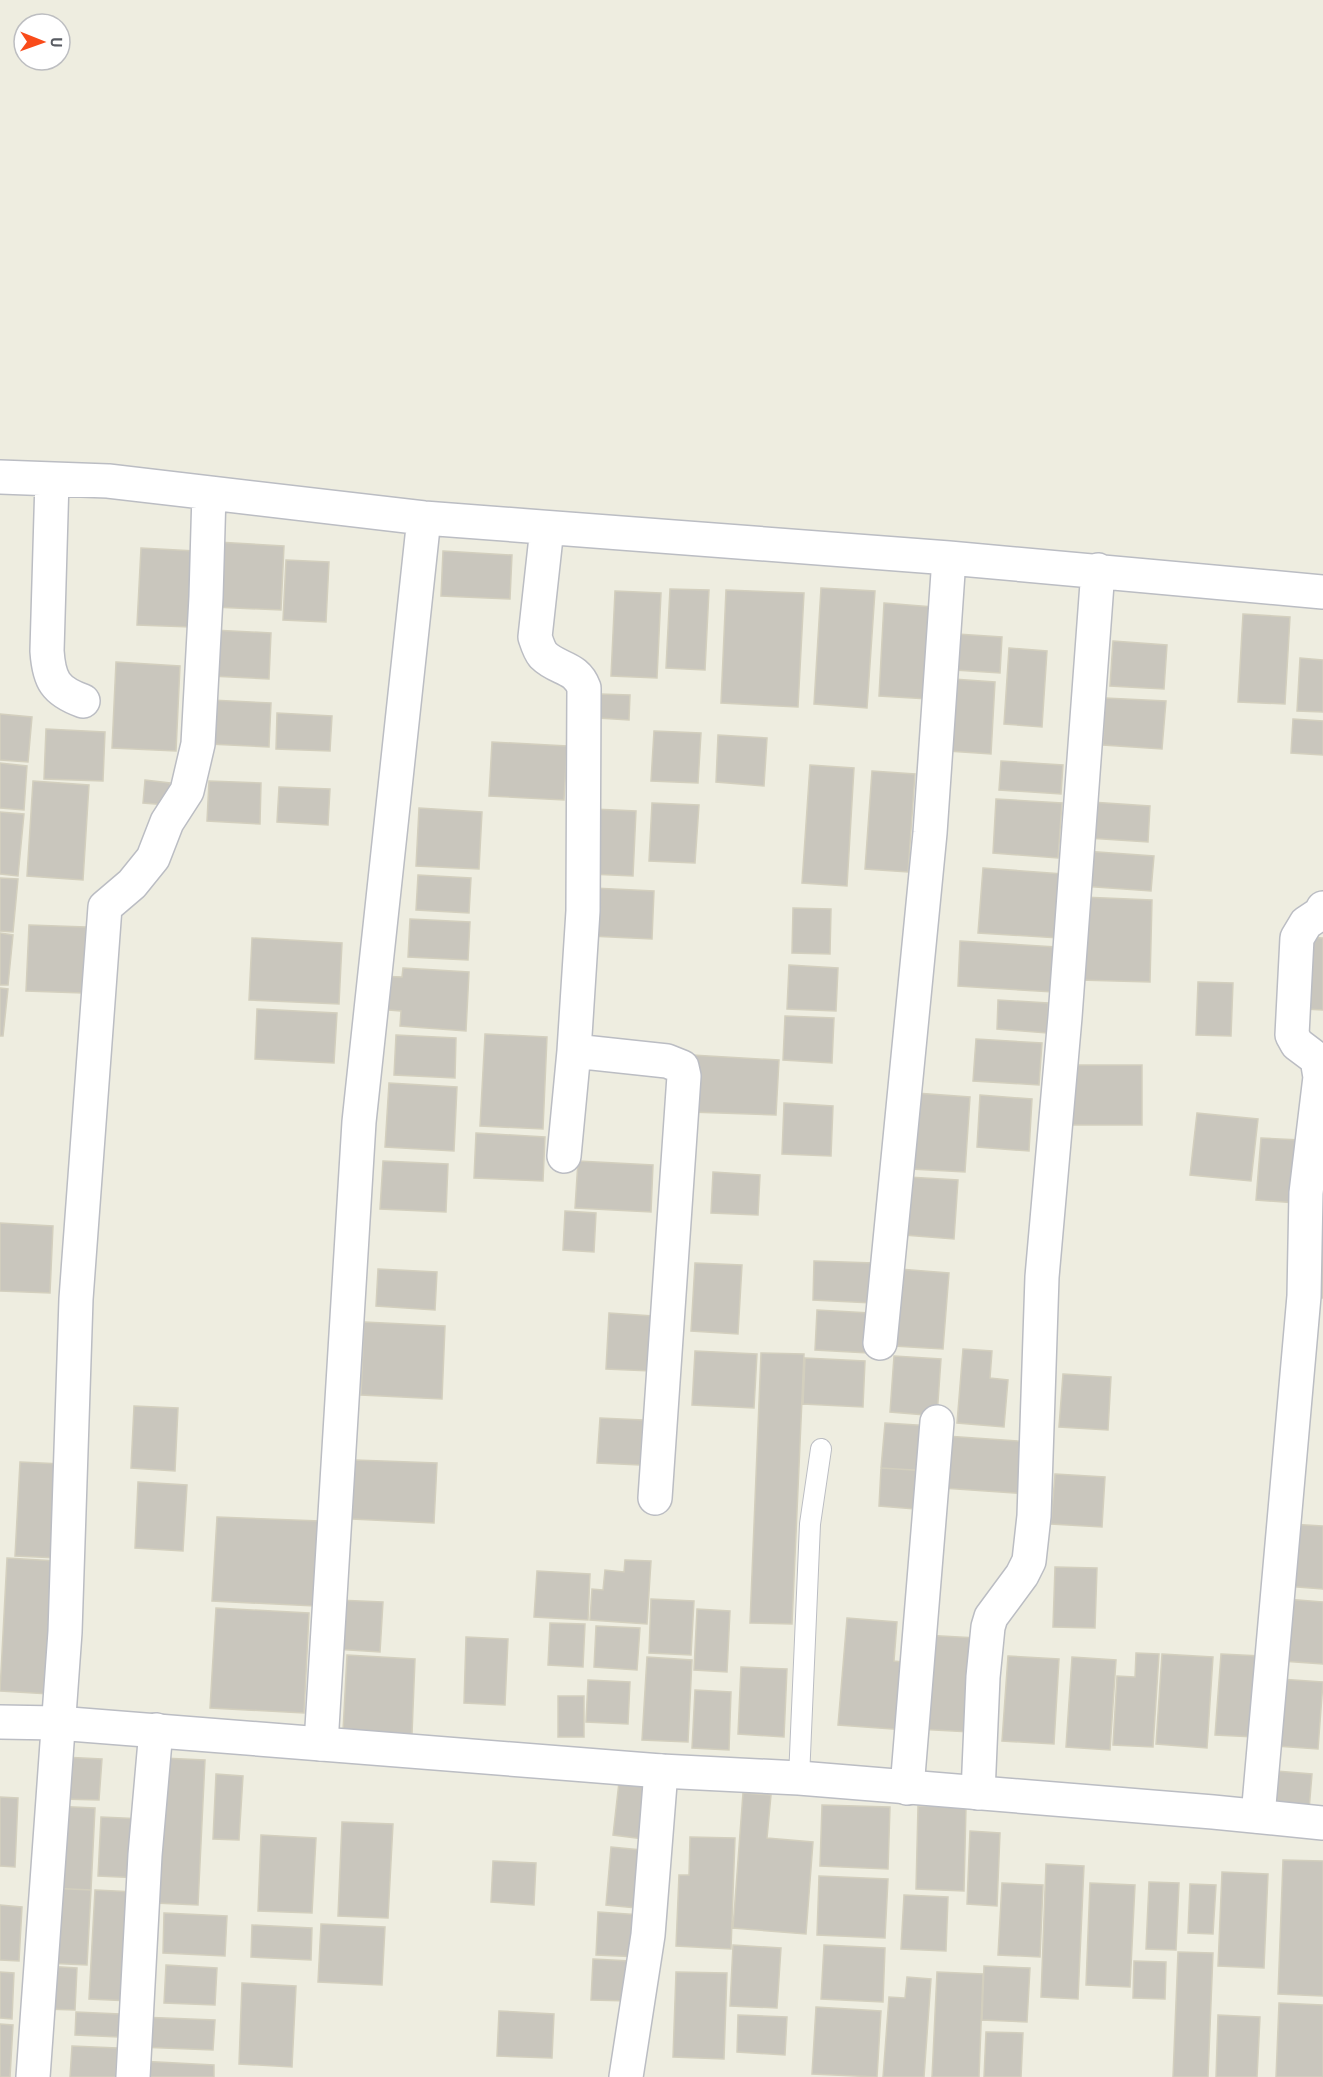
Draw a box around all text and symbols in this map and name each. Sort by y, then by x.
north arrow [12,12,72,72]
text: U [47,37,67,47]

